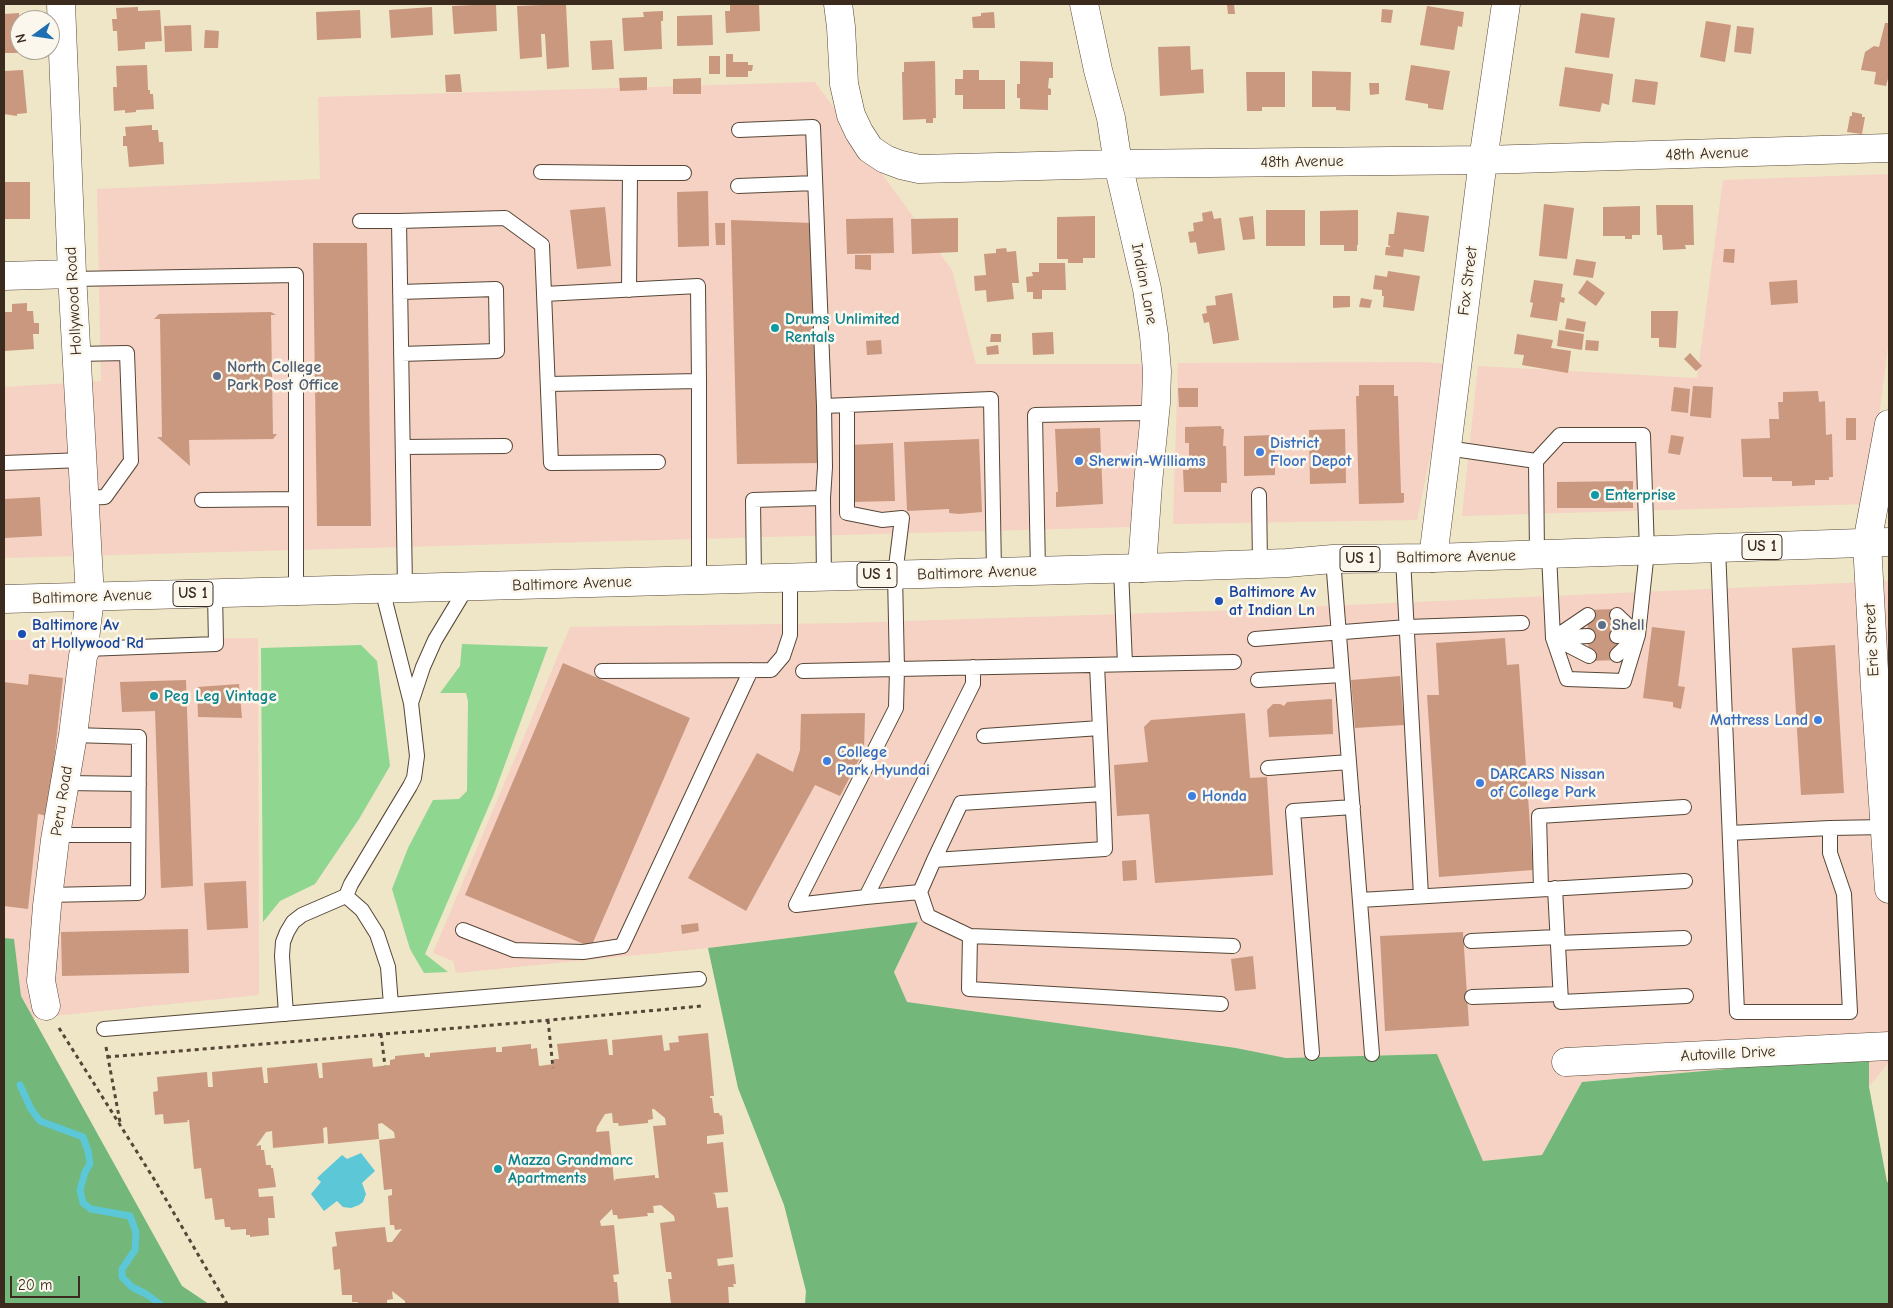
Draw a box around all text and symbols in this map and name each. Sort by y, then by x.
north arrow [10,10,60,60]
text: N [12,32,30,45]
street label: 48th Avenue [1665,143,1749,165]
street label: 48th Avenue [1260,152,1344,172]
street label: Indian Lane [1127,242,1161,326]
street label: Fox Street [1454,245,1482,317]
street label: Hollywood Road [62,246,86,356]
place label: Drums Unlimited Rentals [785,309,900,347]
marker: Drums Unlimited Rentals [769,322,781,334]
place label: North College Park Post Office [227,357,339,395]
marker: North College Park Post Office [211,370,223,382]
place label: District Floor Depot [1270,433,1351,471]
marker: District Floor Depot [1254,446,1266,458]
place label: Sherwin-Williams [1089,451,1206,471]
marker: Sherwin-Williams [1073,455,1085,467]
place label: Enterprise [1605,485,1676,505]
marker: Enterprise [1589,489,1601,501]
road number: US 1 [1742,534,1782,560]
road number: US 1 [1340,546,1380,572]
street label: Baltimore Avenue [1396,546,1516,568]
street label: Baltimore Avenue [917,561,1037,585]
road number: US 1 [857,562,897,588]
street label: Baltimore Avenue [512,572,632,596]
road number: US 1 [173,582,213,606]
place label: Baltimore Av at Indian Ln [1229,582,1316,620]
street label: Baltimore Avenue [32,585,152,609]
marker: Baltimore Av at Indian Ln [1213,595,1225,607]
street label: Erie Street [1861,603,1883,677]
place label: Baltimore Av at Hollywood Rd [32,615,144,653]
place label: Shell [1612,615,1645,635]
marker: Shell [1596,619,1608,631]
marker: Baltimore Av at Hollywood Rd [16,628,28,640]
place label: Peg Leg Vintage [164,686,276,706]
marker: Peg Leg Vintage [148,690,160,702]
place label: Mattress Land [1710,710,1808,730]
marker: Mattress Land [1812,714,1824,726]
place label: College Park Hyundai [837,742,930,780]
marker: College Park Hyundai [821,755,833,767]
place label: DARCARS Nissan of College Park [1490,764,1605,802]
street label: Peru Road [47,765,77,837]
marker: DARCARS Nissan of College Park [1474,777,1486,789]
place label: Honda [1202,786,1247,806]
marker: Honda [1186,790,1198,802]
street label: Autoville Drive [1680,1042,1776,1066]
place label: Mazza Grandmarc Apartments [508,1150,633,1188]
marker: Mazza Grandmarc Apartments [492,1163,504,1175]
scale bar [12,1266,82,1298]
text: 20 m [18,1276,52,1294]

